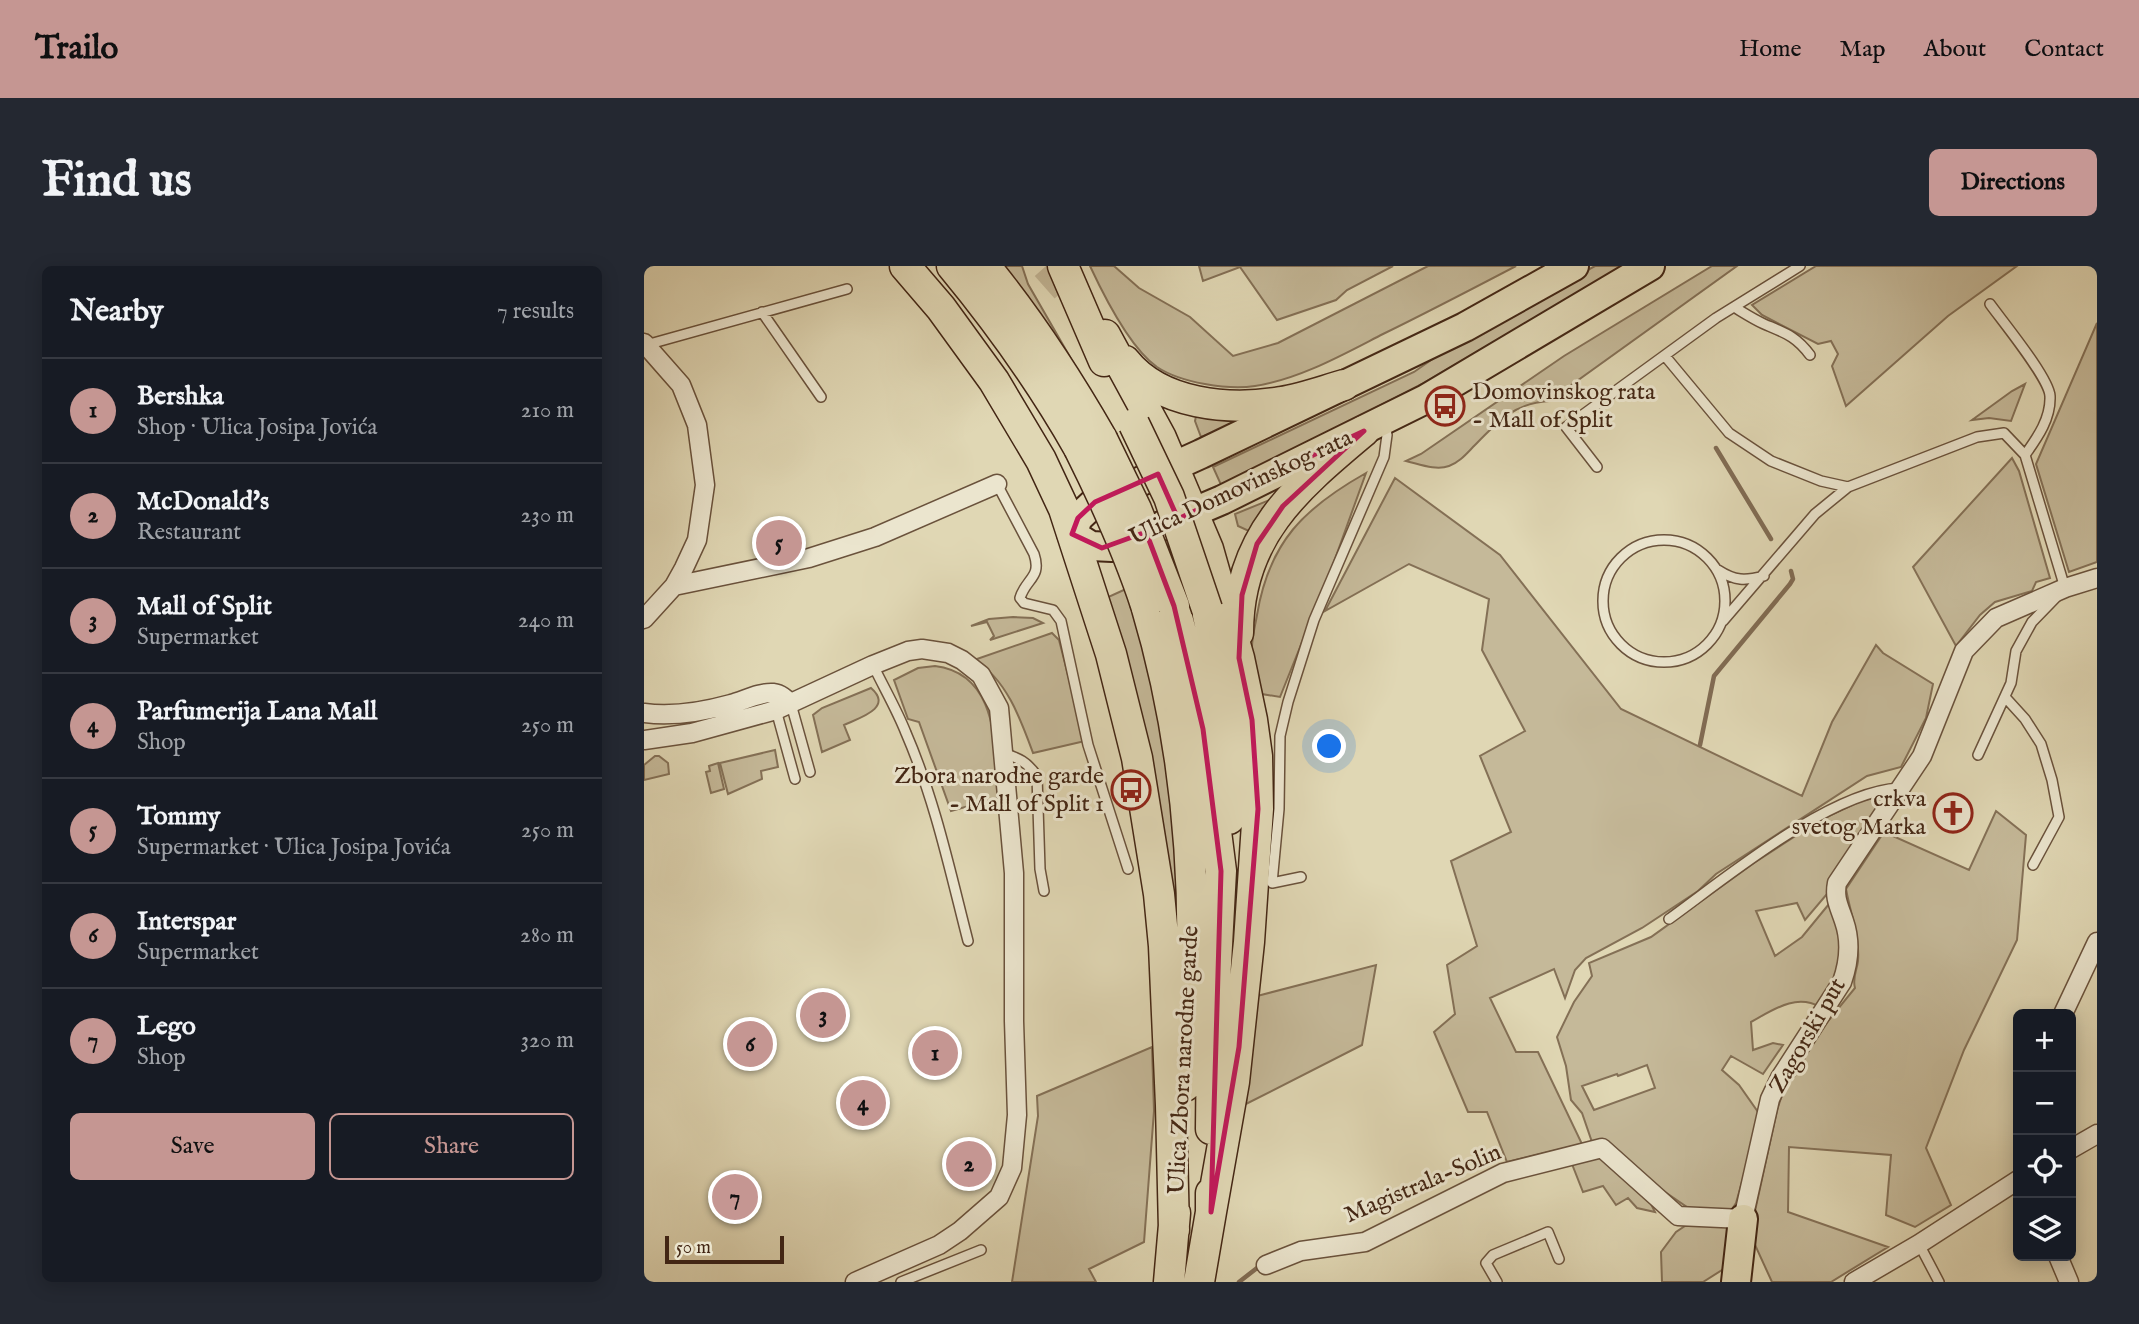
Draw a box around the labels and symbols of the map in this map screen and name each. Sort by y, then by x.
place label: Domovinskog rata - Mall of Split [1472,377,1656,436]
bus stop icon: Domovinskog rata - Mall of Split [1424,385,1466,427]
street label: Ulica Domovinskog rata [1125,422,1358,553]
pin: 5 [756,517,802,569]
your location [1312,729,1346,763]
place label: Zbora narodne garde - Mall of Split 1 [894,761,1104,820]
bus stop icon: Zbora narodne garde - Mall of Split 1 [1110,769,1152,811]
place label: crkva svetog Marka [1792,784,1927,843]
church icon: crkva svetog Marka [1932,792,1974,834]
street label: Ulica Zbora narodne garde [1161,925,1207,1195]
street label: Zagorski put [1762,973,1854,1099]
pin: 3 [800,989,846,1041]
pin: 6 [727,1018,773,1070]
pin: 1 [912,1027,958,1079]
pin: 4 [840,1077,886,1129]
street label: Magistrala-Solin [1340,1137,1506,1231]
pin: 2 [946,1138,992,1190]
pin: 7 [712,1171,758,1223]
scale bar [665,1233,784,1265]

